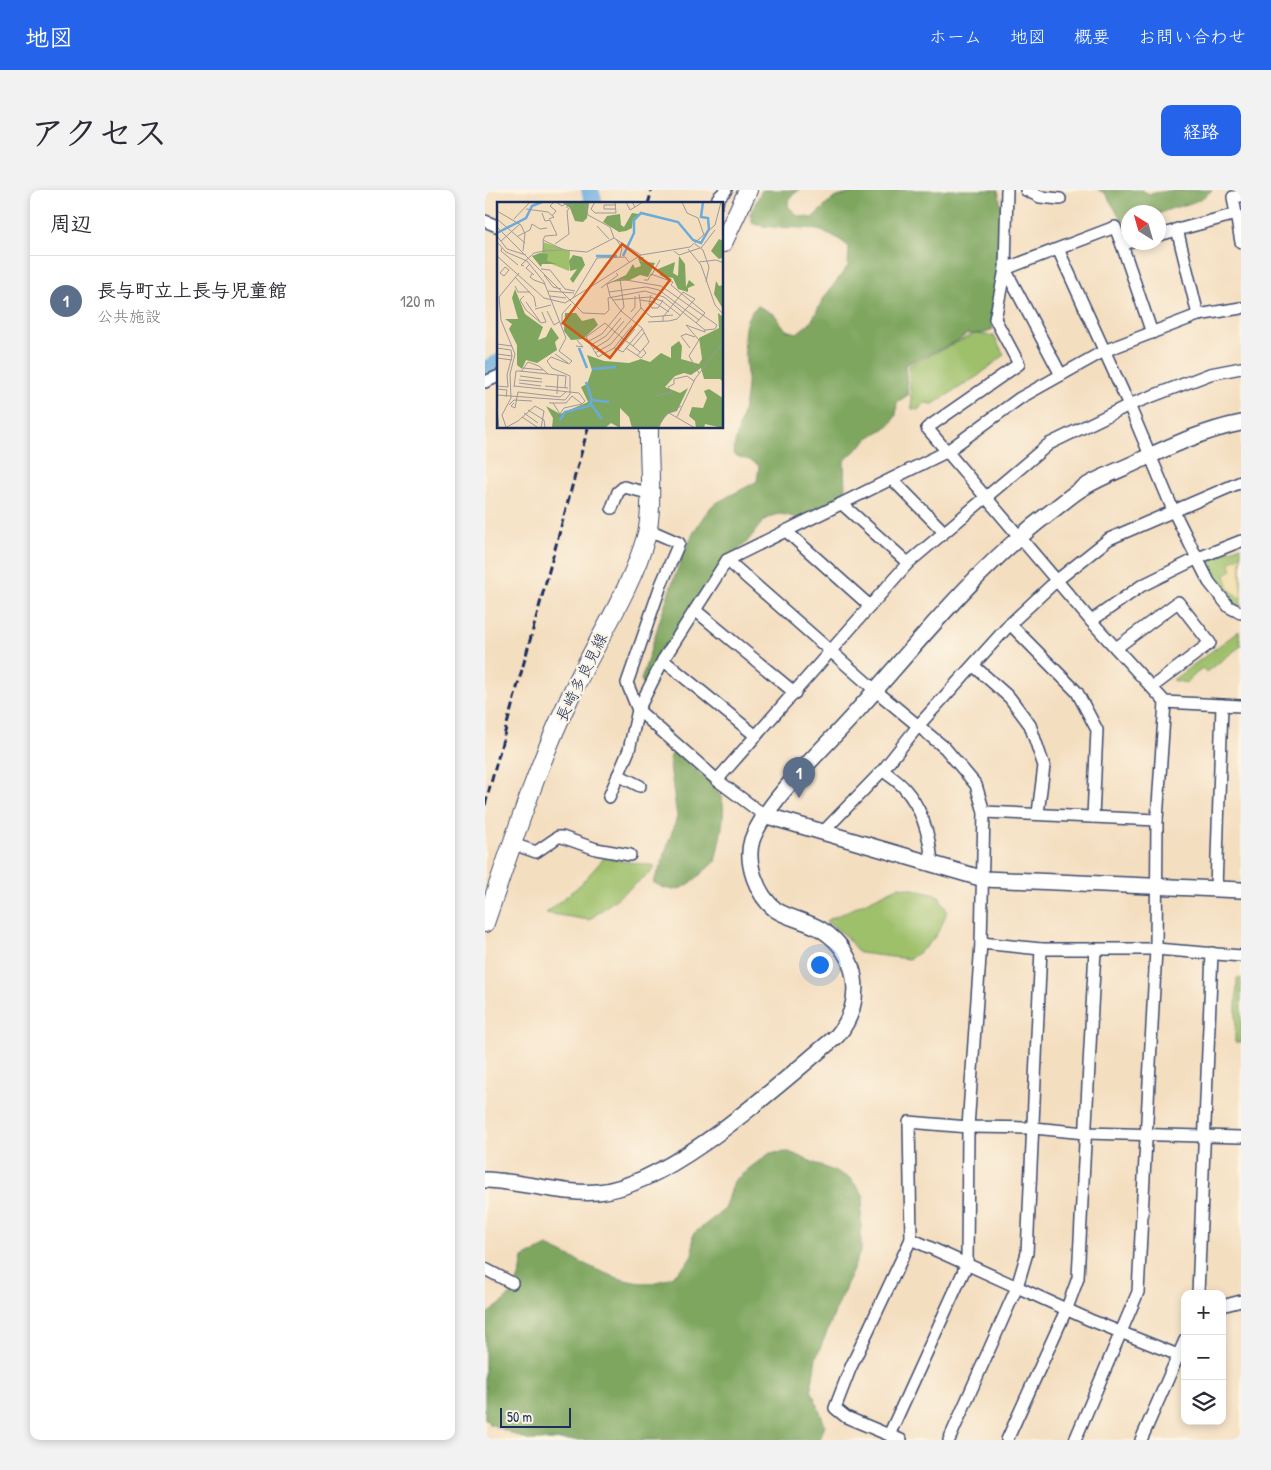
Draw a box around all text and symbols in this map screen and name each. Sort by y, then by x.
text: 地図 [25,21,73,53]
text: ホーム [929,24,982,49]
text: 地図 [1010,24,1046,49]
text: 概要 [1074,24,1110,49]
text: お問い合わせ [1138,24,1246,49]
button: 経路 [1161,105,1241,156]
text: アクセス [30,109,168,156]
inset map [497,202,724,429]
north arrow [1121,205,1166,250]
text: 周辺 [50,209,92,238]
text: 長与町立上長与児童館 [97,277,287,303]
text: 1 [63,290,69,312]
text: 120 m [400,290,435,312]
text: 公共施設 [97,305,161,327]
street label: 長崎多良見線 [550,629,612,725]
pin: 1 [783,757,815,798]
your location [807,952,833,978]
map controls [1181,1290,1226,1425]
button: + [1181,1290,1226,1335]
button: − [1181,1335,1226,1380]
button: layers [1181,1380,1226,1425]
scale bar [500,1405,571,1428]
text: 50 m [507,1407,532,1426]

